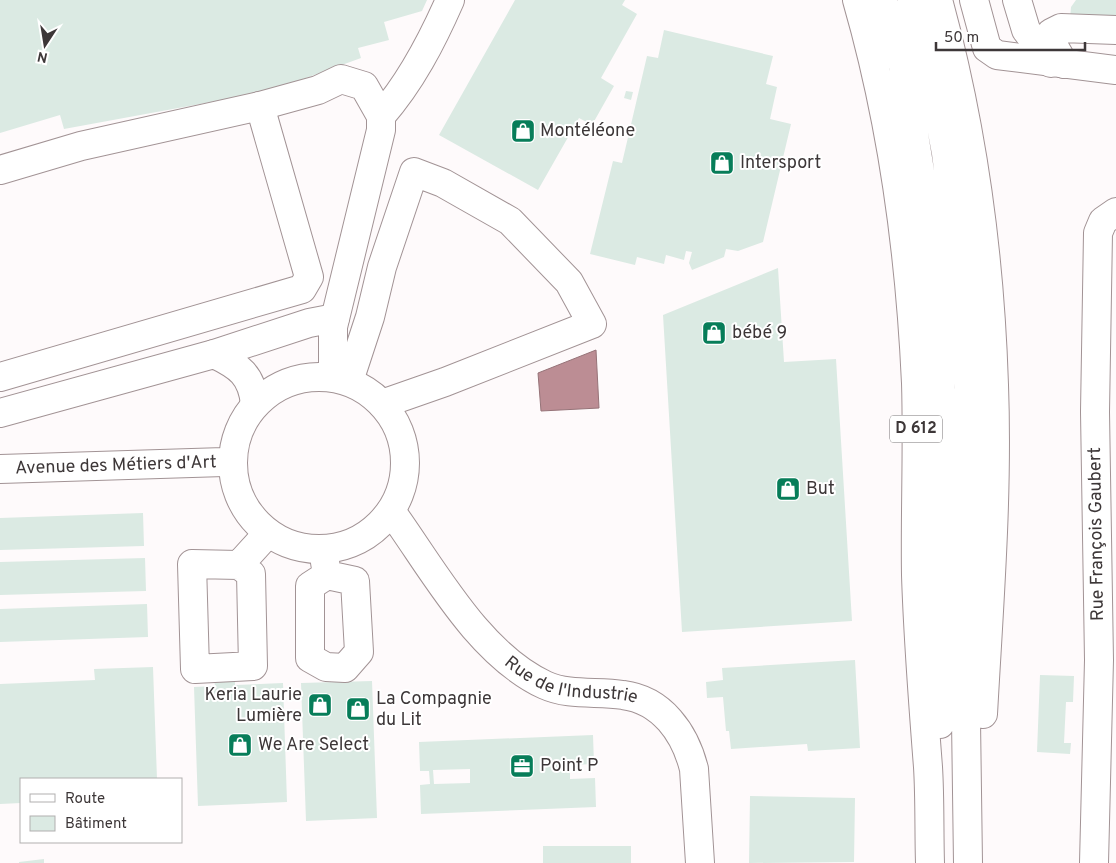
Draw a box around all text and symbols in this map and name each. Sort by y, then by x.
north arrow [20,20,70,70]
scale bar [936,20,1085,52]
text: 50 m [944,29,979,48]
text: N [36,47,49,66]
shop icon: Montéléone [510,118,536,144]
place label: Montéléone [540,120,635,143]
shop icon: Intersport [709,150,735,176]
place label: Intersport [740,152,821,175]
shop icon: bébé 9 [701,320,727,346]
place label: bébé 9 [732,322,787,345]
road number: D 612 [890,416,942,442]
street label: Rue François Gaubert [1084,447,1110,621]
street label: Avenue des Métiers d'Art [15,451,217,480]
shop icon: But [775,476,801,502]
place label: But [806,478,835,501]
street label: Rue de l'Industrie [499,651,640,709]
place label: Keria Laurie Lumière [205,684,302,728]
place label: La Compagnie du Lit [376,688,492,732]
shop icon: Keria Laurie Lumière [307,692,333,718]
shop icon: La Compagnie du Lit [345,696,371,722]
shop icon: We Are Select [227,732,253,758]
place label: We Are Select [258,734,369,757]
office icon: Point P [509,753,535,779]
place label: Point P [540,755,598,778]
legend [20,778,182,843]
text: Route [65,790,105,809]
text: Bâtiment [65,815,127,834]

